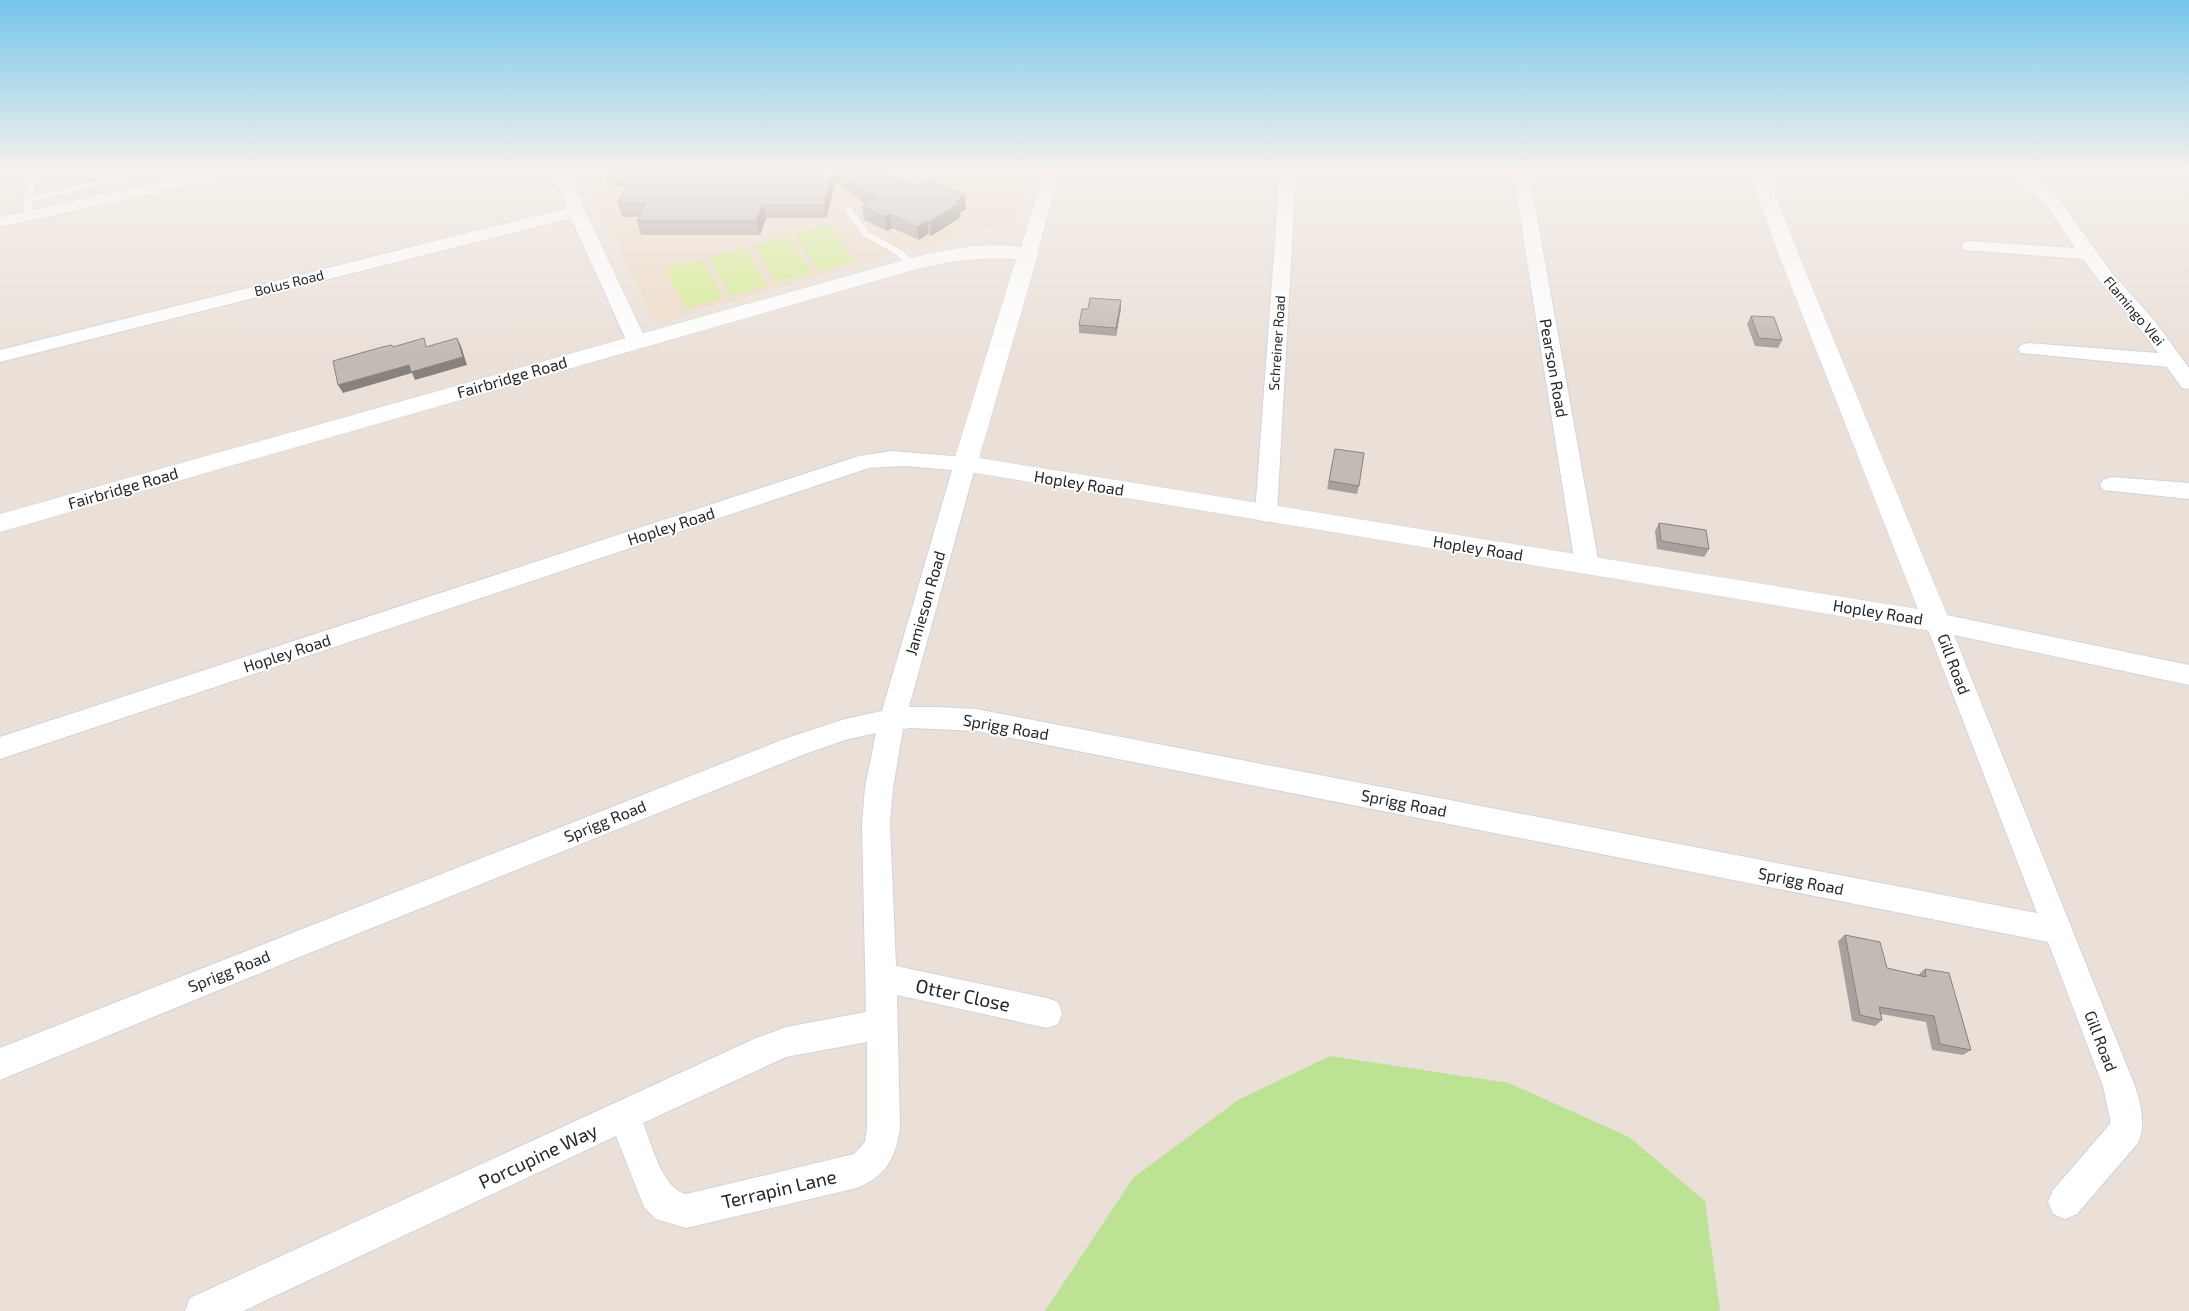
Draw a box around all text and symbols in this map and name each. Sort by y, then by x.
street label: Bolus Road [252,266,326,299]
street label: Flamingo Vlei [2100,272,2168,349]
street label: Schreiner Road [1265,295,1288,391]
street label: Pearson Road [1536,317,1573,419]
street label: Fairbridge Road [454,352,569,401]
street label: Fairbridge Road [65,463,180,512]
street label: Hopley Road [1033,466,1125,499]
street label: Hopley Road [625,502,717,549]
street label: Hopley Road [1432,531,1524,564]
street label: Jamieson Road [901,548,948,657]
street label: Hopley Road [1832,595,1924,628]
street label: Hopley Road [241,629,333,676]
street label: Gill Road [1934,631,1975,697]
street label: Sprigg Road [962,710,1051,743]
street label: Sprigg Road [1360,785,1449,820]
street label: Sprigg Road [561,795,649,846]
street label: Sprigg Road [1757,863,1846,898]
street label: Sprigg Road [185,945,273,996]
street label: Otter Close [914,973,1012,1016]
street label: Gill Road [2081,1008,2122,1074]
street label: Porcupine Way [475,1118,601,1193]
street label: Terrapin Lane [719,1164,839,1213]

